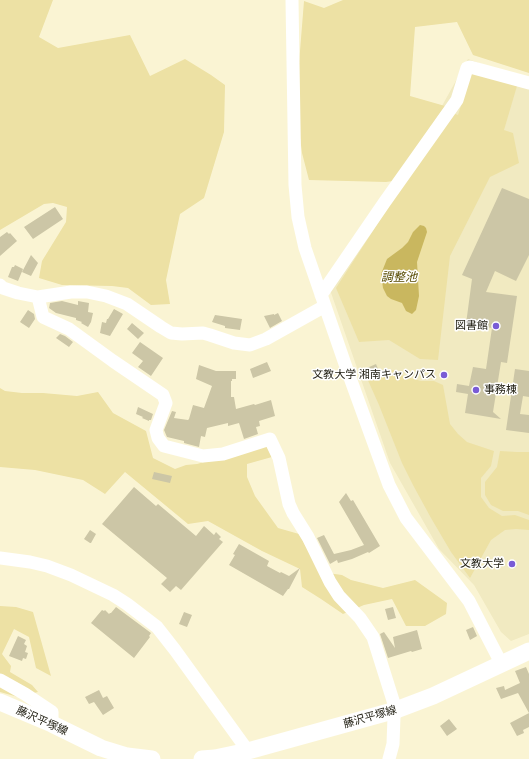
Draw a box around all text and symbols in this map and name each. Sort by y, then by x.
water label: 調整池 [381,270,417,284]
place label: 図書館 [455,319,488,333]
marker: 図書館 [491,321,501,331]
place label: 文教大学 湘南キャンパス [312,368,436,382]
marker: 文教大学 湘南キャンパス [439,370,449,380]
place label: 事務棟 [484,383,517,397]
marker: 事務棟 [471,385,481,395]
place label: 文教大学 [460,557,504,571]
marker: 文教大学 [507,559,517,569]
street label: 藤沢平塚線 [342,703,398,731]
street label: 藤沢平塚線 [14,704,70,738]

